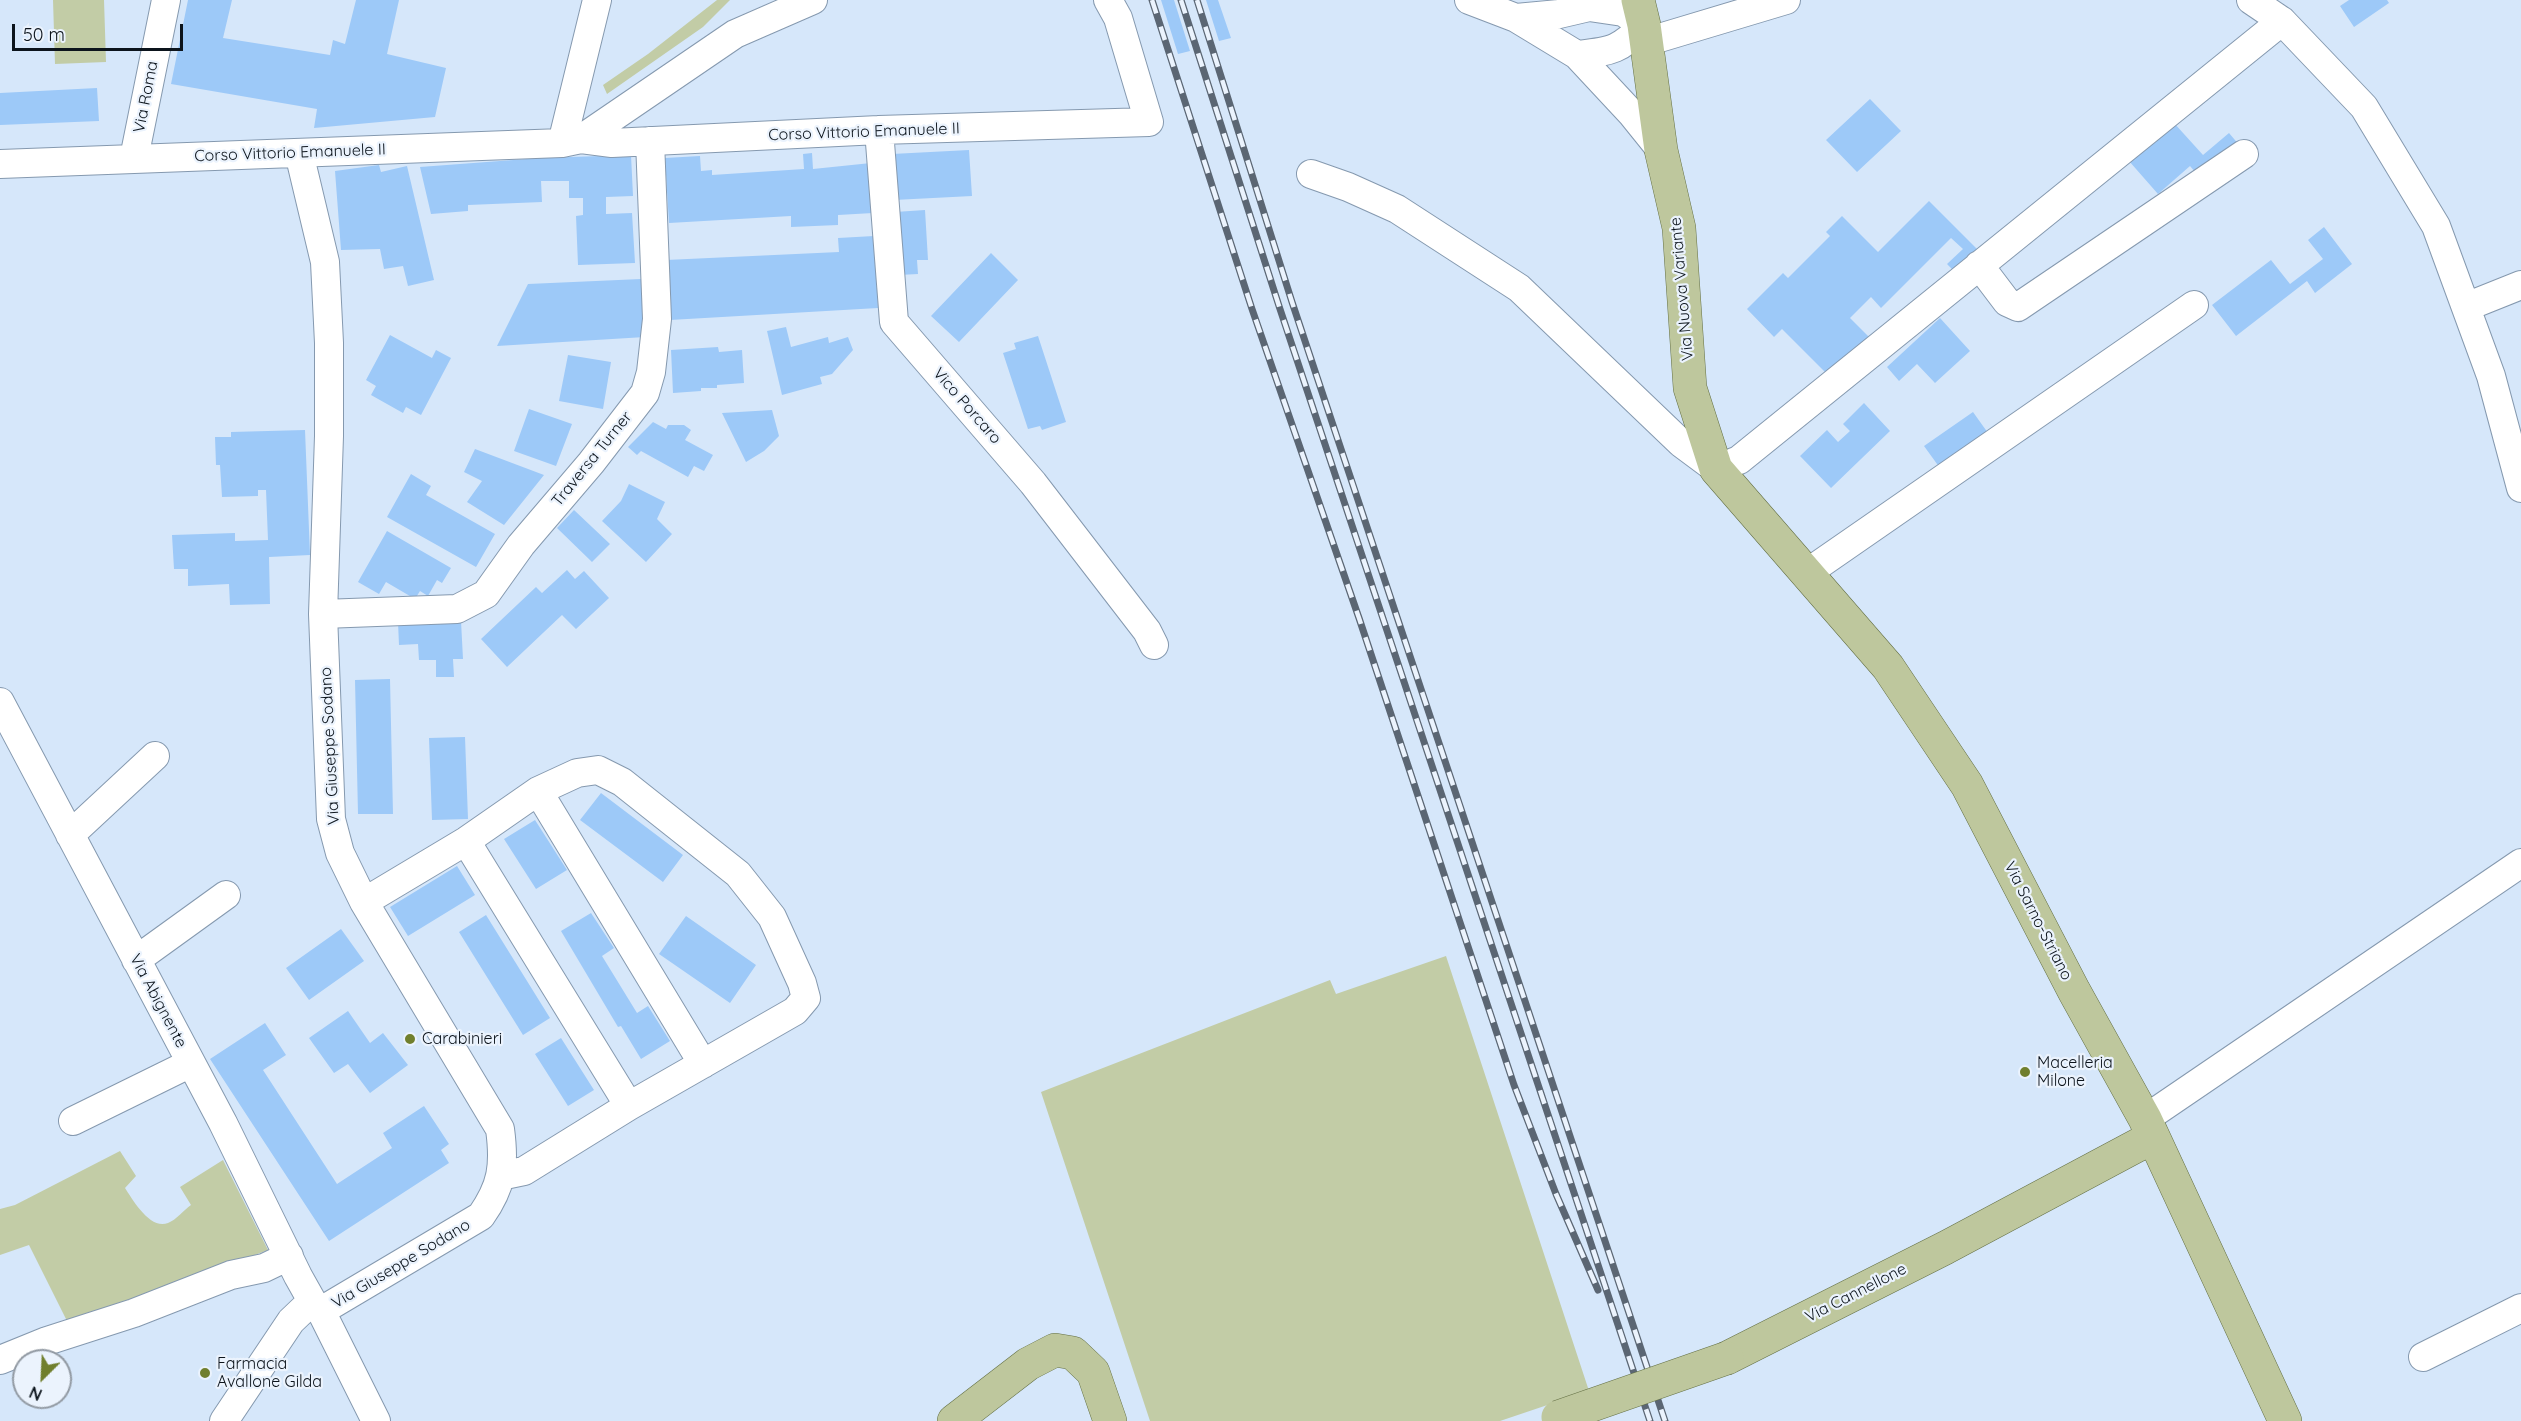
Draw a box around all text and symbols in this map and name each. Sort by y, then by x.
scale bar [15,12,186,50]
text: 50 m [23,23,65,46]
street label: Via Roma [130,59,162,135]
street label: Corso Vittorio Emanuele II [768,119,960,145]
street label: Corso Vittorio Emanuele II [194,140,386,166]
street label: Via Nuova Variante [1666,216,1698,362]
street label: Vico Porcaro [929,364,1005,448]
street label: Traversa Turner [548,408,636,510]
street label: Via Giuseppe Sodano [316,667,344,825]
street label: Via Sarno-Striano [2000,858,2076,984]
street label: Via Abignente [125,951,191,1051]
place label: Carabinieri [422,1029,502,1049]
marker: Carabinieri [403,1032,417,1046]
place label: Macelleria Milone [2037,1053,2113,1091]
marker: Macelleria Milone [2018,1065,2032,1079]
street label: Via Giuseppe Sodano [328,1215,474,1313]
street label: Via Cannellone [1802,1259,1910,1327]
north arrow [12,1349,72,1409]
place label: Farmacia Avallone Gilda [217,1354,322,1392]
marker: Farmacia Avallone Gilda [198,1366,212,1380]
text: N [26,1382,45,1405]

